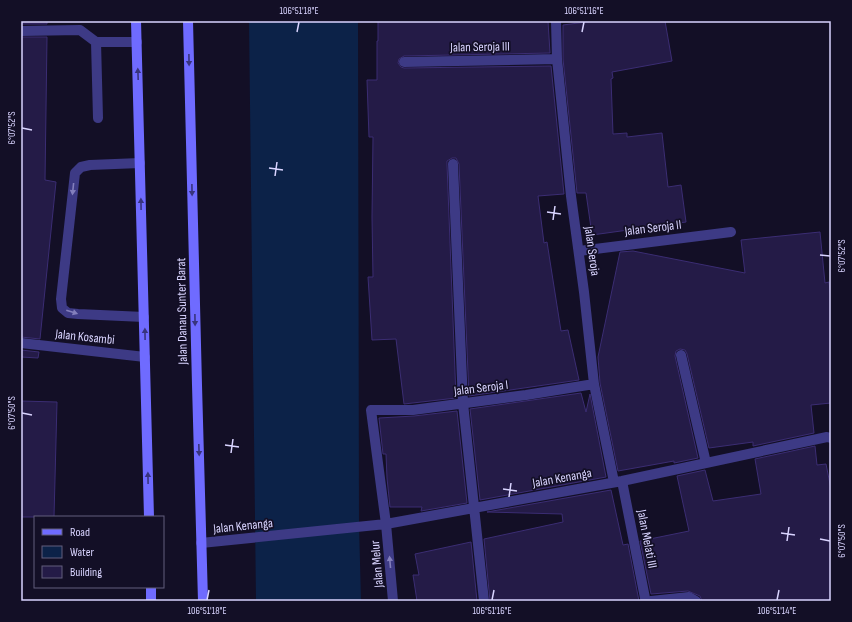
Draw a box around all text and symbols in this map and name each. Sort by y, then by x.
text: 106°51'18"E [279,5,319,17]
text: 106°51'16"E [564,5,604,17]
street label: Jalan Seroja III [449,38,510,56]
one-way arrow [186,54,192,67]
one-way arrow [135,67,141,80]
text: 6°07'52"S [6,112,18,144]
one-way arrow [70,183,77,195]
one-way arrow [189,184,196,196]
one-way arrow [138,197,144,210]
street label: Jalan Seroja II [623,217,682,240]
street label: Jalan Seroja [580,224,603,277]
text: 6°07'52"S [836,240,848,272]
street label: Jalan Danau Sunter Barat [173,257,191,366]
one-way arrow [66,309,78,315]
one-way arrow [192,314,199,326]
street label: Jalan Kosambi [54,326,115,348]
one-way arrow [142,327,148,340]
street label: Jalan Seroja I [452,377,509,399]
text: 6°07'50"S [6,396,18,430]
one-way arrow [195,444,202,456]
street label: Jalan Kenanga [530,465,593,491]
one-way arrow [145,471,151,484]
street label: Jalan Melati III [633,507,661,570]
street label: Jalan Kenanga [211,515,274,537]
legend [34,516,164,588]
text: 6°07'50"S [836,524,848,558]
text: Road [70,525,90,540]
street label: Jalan Melur [367,540,387,589]
text: Water [70,545,94,560]
one-way arrow [386,556,393,568]
text: Building [70,565,102,580]
text: 106°51'18"E [187,605,227,617]
text: 106°51'16"E [472,605,512,617]
text: 106°51'14"E [758,605,796,617]

